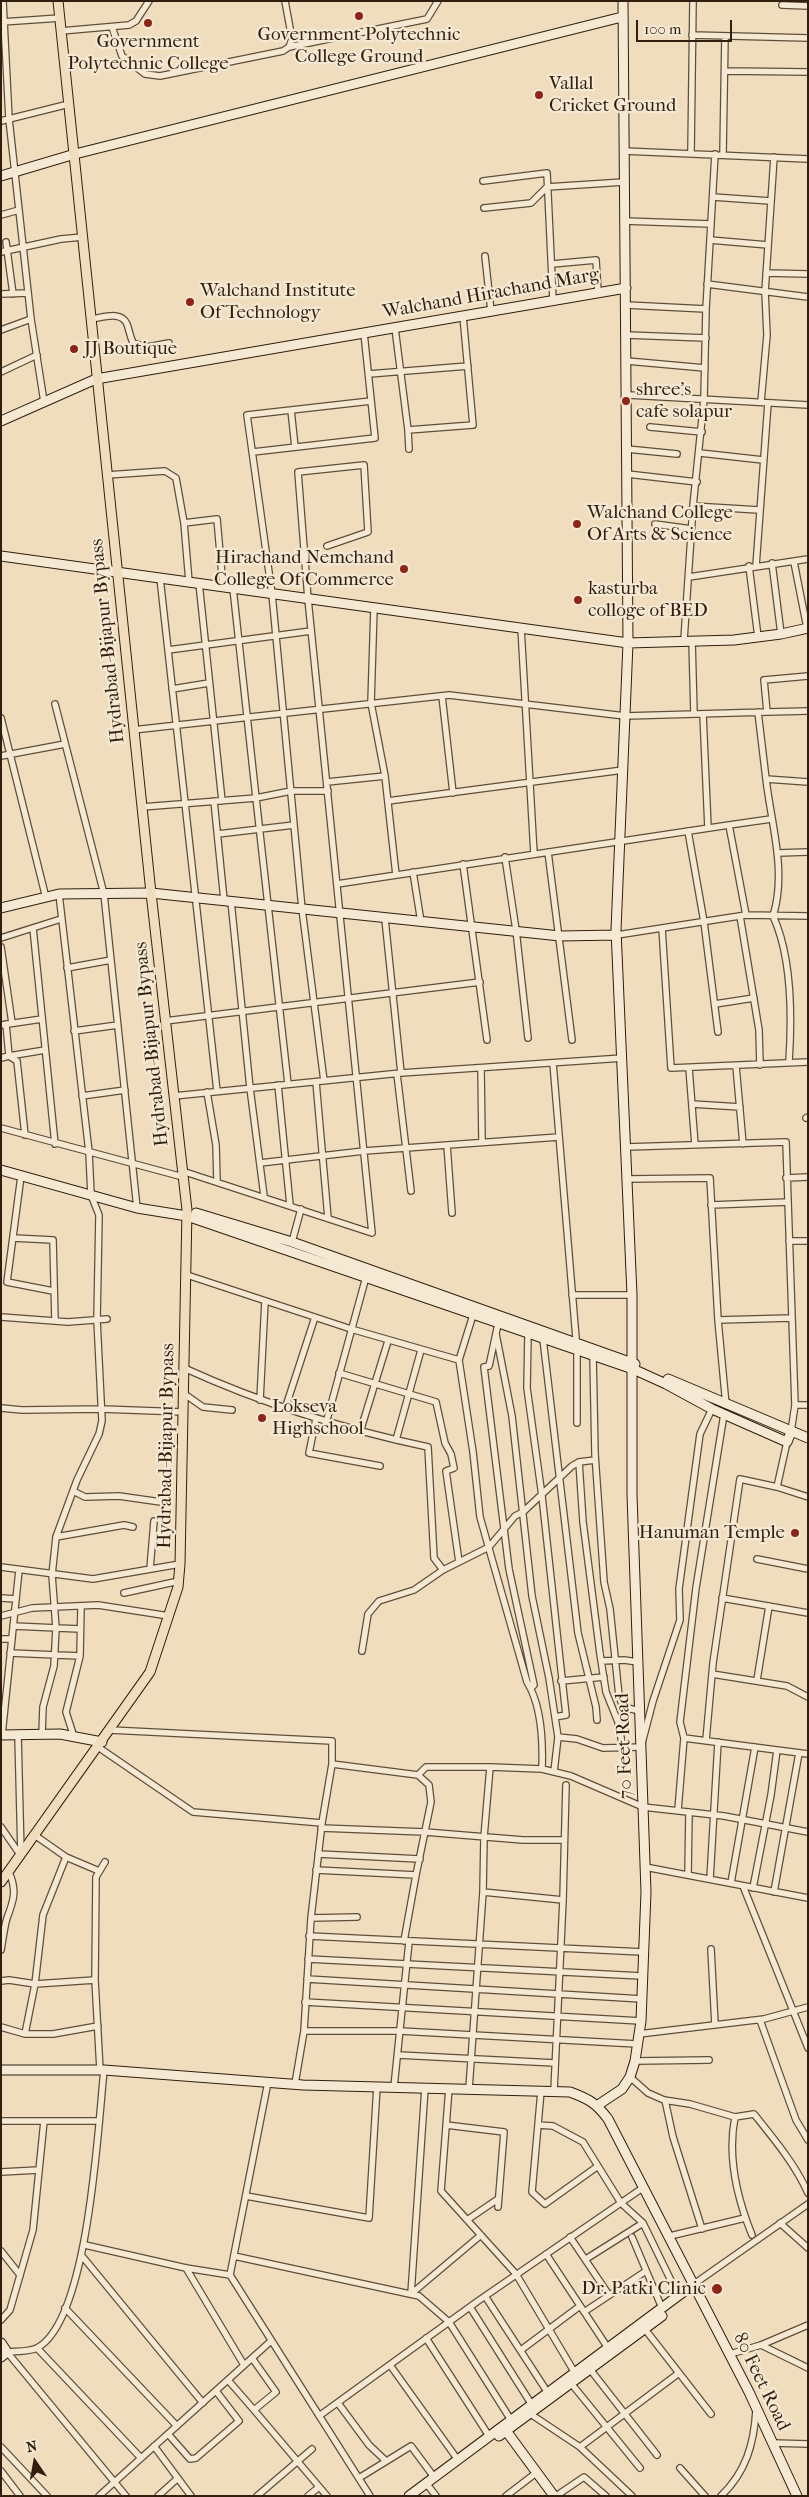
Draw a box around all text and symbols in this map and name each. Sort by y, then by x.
marker: Government Polytechnic College Ground [353,10,365,22]
scale bar [639,10,735,42]
marker: Government Polytechnic College [142,17,154,29]
text: 100 m [644,20,682,38]
place label: Government Polytechnic College Ground [258,24,460,68]
place label: Government Polytechnic College [67,31,229,75]
place label: Vallal Cricket Ground [549,73,676,117]
marker: Vallal Cricket Ground [533,89,545,101]
street label: Walchand Hirachand Marg [381,264,601,324]
place label: Walchand Institute Of Technology [200,280,356,324]
marker: Walchand Institute Of Technology [184,296,196,308]
place label: JJ Boutique [84,338,177,360]
marker: JJ Boutique [68,343,80,355]
place label: shree's cafe solapur [636,379,732,423]
marker: shree's cafe solapur [620,395,632,407]
place label: Walchand College Of Arts & Science [587,502,733,546]
marker: Walchand College Of Arts & Science [571,518,583,530]
street label: Hydrabad-Bijapur Bypass [86,538,130,744]
place label: Hirachand Nemchand College Of Commerce [214,547,394,591]
marker: Hirachand Nemchand College Of Commerce [398,563,410,575]
place label: kasturba colloge of BED [588,578,708,622]
marker: kasturba colloge of BED [572,594,584,606]
street label: Hydrabad-Bijapur Bypass [130,941,174,1147]
street label: Hydrabad-Bijapur Bypass [154,1343,180,1549]
place label: Lokseva Highschool [272,1396,364,1440]
marker: Lokseva Highschool [256,1412,268,1424]
place label: Hanuman Temple [639,1522,785,1544]
marker: Hanuman Temple [789,1527,801,1539]
street label: 70 Feet Road [612,1693,638,1799]
place label: Dr. Patki Clinic [581,2278,706,2300]
marker: Dr. Patki Clinic [710,2282,724,2296]
street label: 80 Feet Road [727,2329,795,2435]
north arrow [10,2437,60,2487]
text: N [25,2437,39,2456]

